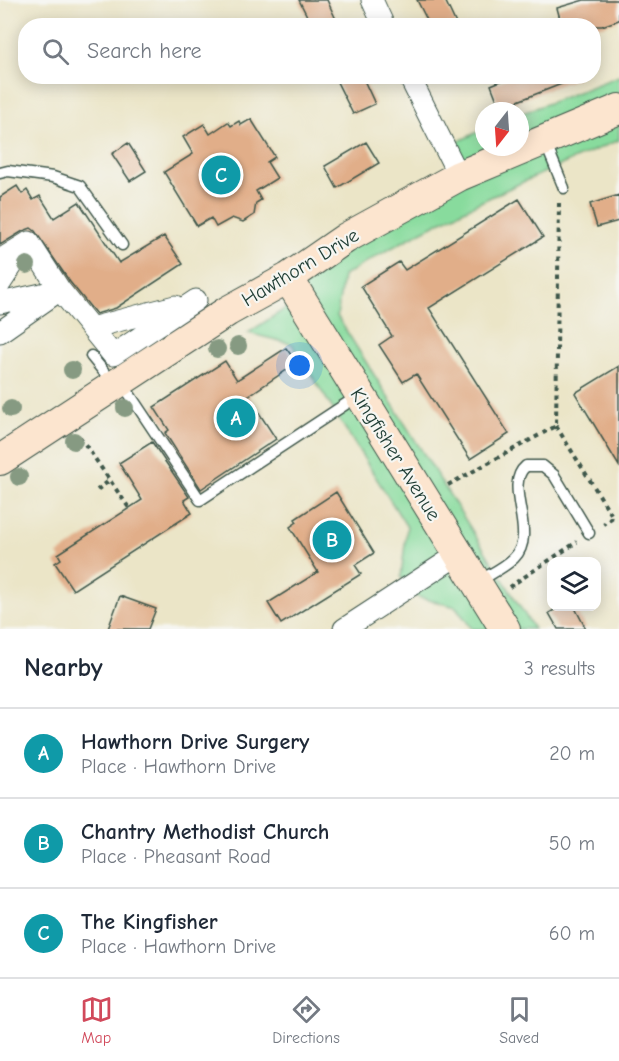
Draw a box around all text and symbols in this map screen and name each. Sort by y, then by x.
search box [18,18,601,84]
icon: search [39,35,72,68]
text: Search here [87,38,202,64]
north arrow [475,102,529,156]
pin: C [202,152,240,198]
street label: Hawthorn Drive [238,223,363,311]
your location [285,351,314,380]
street label: Kingfisher Avenue [346,384,446,525]
pin: A [216,396,256,440]
pin: B [312,518,352,562]
map controls [547,557,601,611]
button: layers [547,557,601,611]
text: Nearby [24,653,103,683]
text: 3 results [524,657,595,680]
text: Hawthorn Drive Surgery [81,729,309,755]
text: A [38,742,49,765]
text: 20 m [549,742,595,765]
text: Place · Hawthorn Drive [81,755,276,778]
text: Chantry Methodist Church [81,819,329,845]
text: B [37,832,50,855]
text: 50 m [549,832,595,855]
text: Place · Pheasant Road [81,845,271,868]
text: The Kingfisher [81,909,218,935]
text: C [37,922,50,945]
text: 60 m [549,922,595,945]
text: Place · Hawthorn Drive [81,935,276,958]
tab: Map [80,993,113,1047]
tab: Directions [272,993,340,1047]
tab: Saved [499,993,539,1047]

